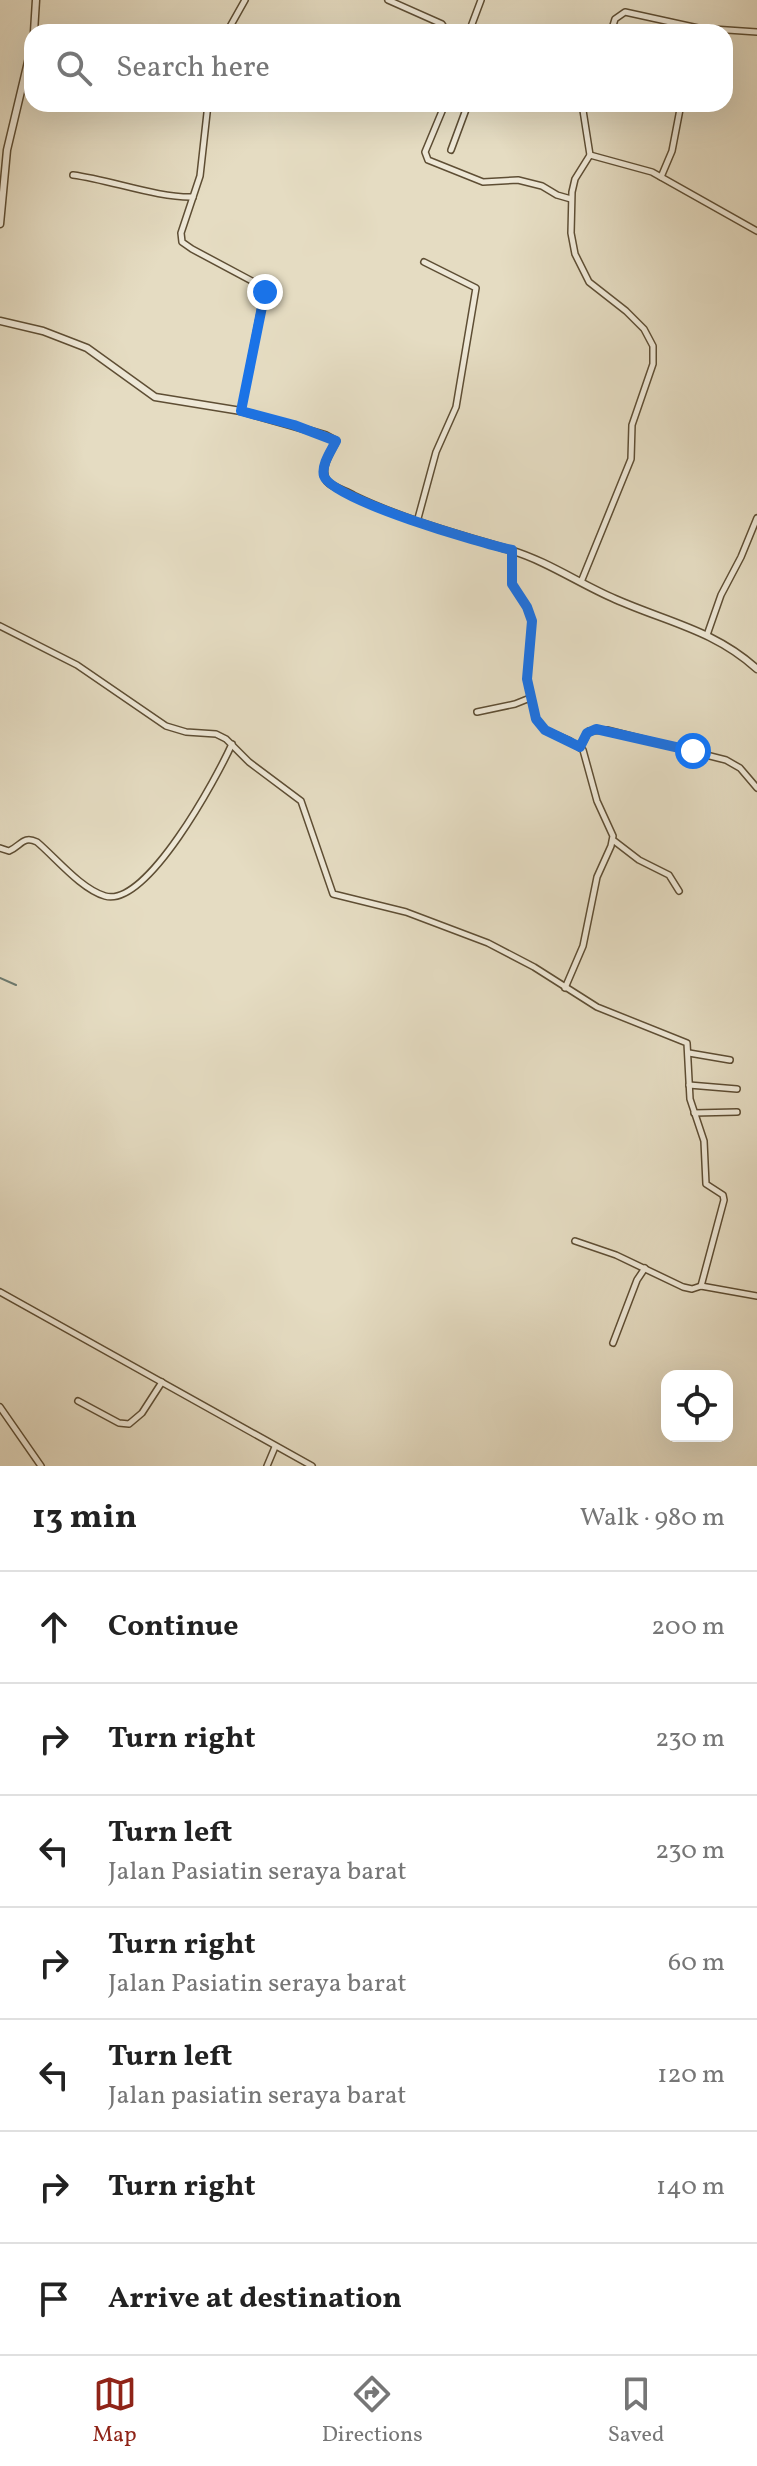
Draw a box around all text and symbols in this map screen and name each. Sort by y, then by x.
search box [24,24,733,112]
icon: search [52,46,96,90]
text: Search here [116,47,270,89]
route end [247,274,283,310]
route start [675,733,711,769]
map controls [661,1370,733,1442]
button: locate [661,1370,733,1442]
text: 13 min [32,1495,137,1542]
text: Walk · 980 m [580,1500,725,1536]
icon: ahead [32,1605,76,1649]
text: Continue [108,1606,239,1648]
text: 200 m [651,1609,725,1645]
icon: right [32,1717,76,1761]
text: Turn right [108,1718,256,1760]
text: 230 m [655,1721,725,1757]
text: Turn left [108,1812,232,1854]
icon: left [32,1829,76,1873]
text: 230 m [655,1833,725,1869]
text: Jalan Pasiatin seraya barat [108,1854,407,1890]
text: Turn right [108,1924,256,1966]
icon: right [32,1941,76,1985]
text: 60 m [668,1945,725,1981]
text: Jalan Pasiatin seraya barat [108,1966,407,2002]
text: Turn left [108,2036,232,2078]
icon: left [32,2053,76,2097]
text: 120 m [657,2057,725,2093]
text: Jalan pasiatin seraya barat [108,2078,406,2114]
icon: right [32,2165,76,2209]
text: Turn right [108,2166,256,2208]
text: 140 m [656,2169,725,2205]
icon: arrive [32,2277,76,2321]
text: Arrive at destination [108,2278,402,2320]
tab: Map [93,2372,137,2451]
tab: Directions [322,2372,423,2451]
tab: Saved [608,2372,664,2451]

